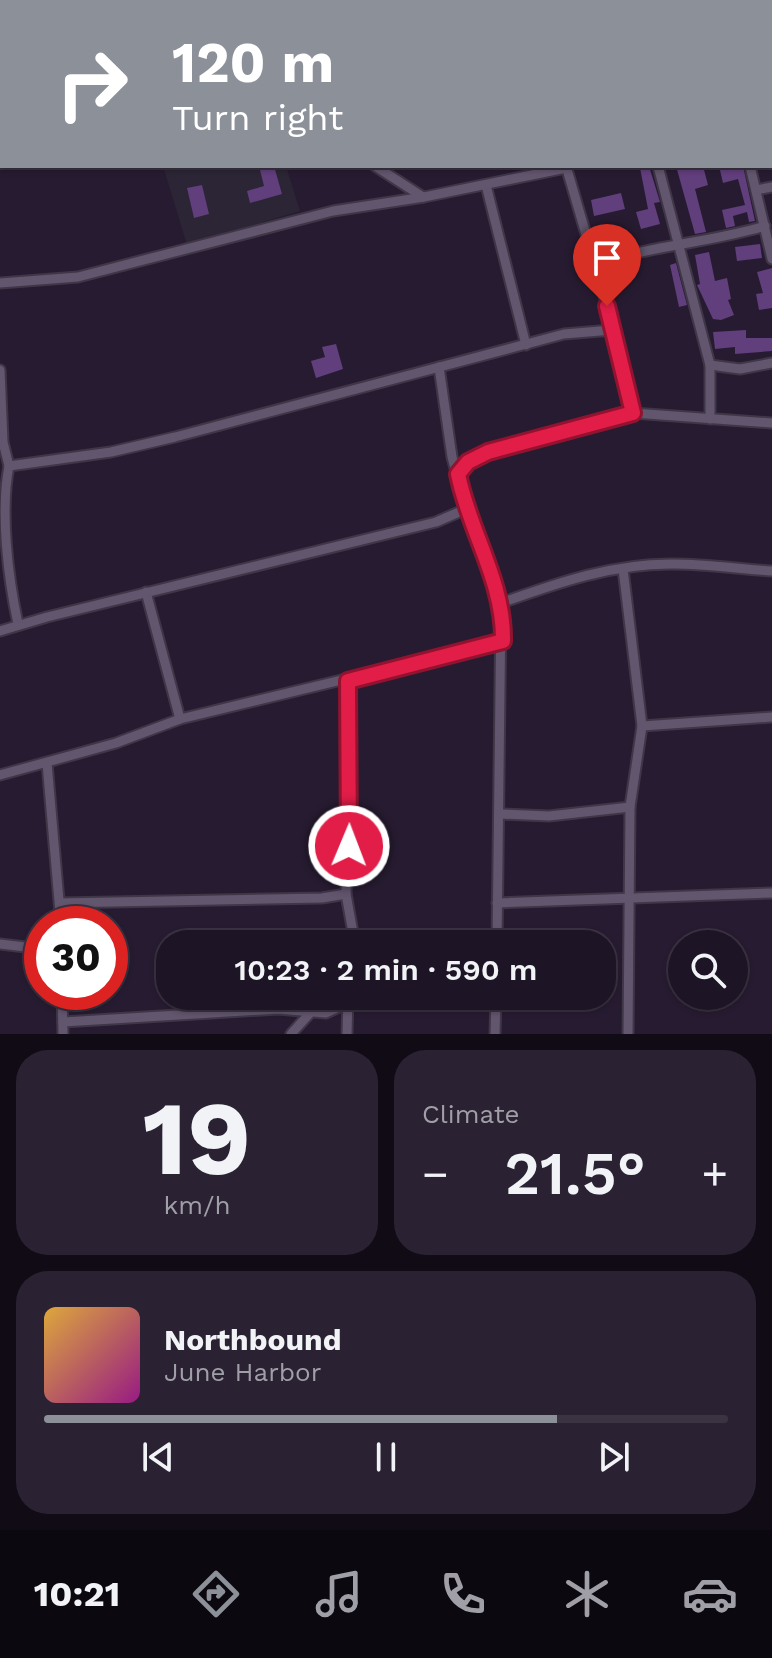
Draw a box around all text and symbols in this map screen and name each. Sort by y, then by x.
text: 120 m [172,30,334,96]
icon: right [40,32,144,136]
text: Turn right [172,97,343,139]
pin [573,224,641,306]
icon: arrive [585,236,629,280]
position arrow [307,804,391,888]
speed limit sign: 30 [24,906,128,1010]
map controls [668,930,748,1010]
button: search [668,930,748,1010]
text: 10:23 · 2 min · 590 m [235,952,537,987]
text: 19 [143,1077,251,1199]
text: Climate [422,1099,520,1129]
text: 21.5° [504,1138,646,1209]
text: − [422,1148,449,1200]
text: + [701,1148,728,1200]
text: km/h [164,1190,230,1220]
text: Northbound [164,1322,341,1357]
text: June Harbor [164,1357,321,1387]
icon: previous [136,1435,180,1479]
icon: pause [364,1435,408,1479]
icon: next [592,1435,636,1479]
icon: directions [188,1566,244,1622]
icon: music [311,1566,367,1622]
icon: phone [435,1566,491,1622]
icon: climate [559,1566,615,1622]
icon: car [682,1566,738,1622]
text: 10:21 [34,1573,120,1615]

